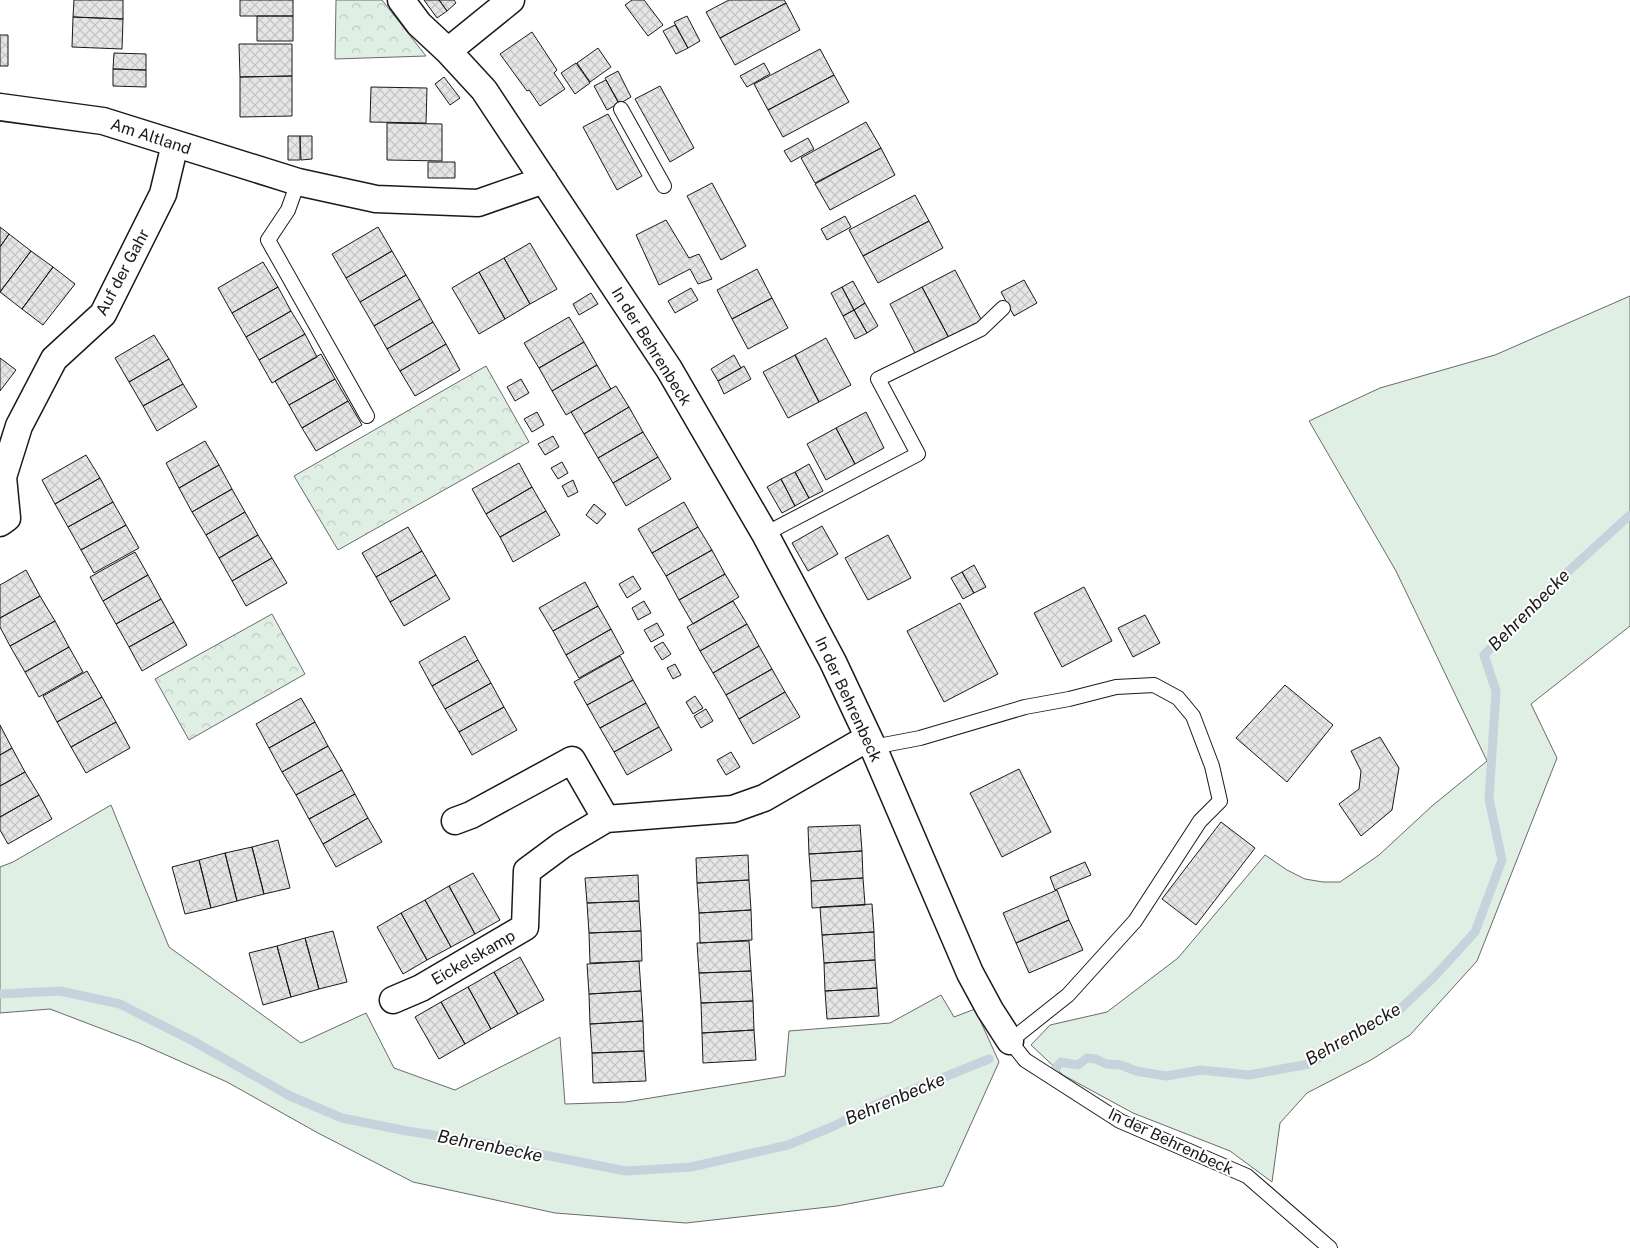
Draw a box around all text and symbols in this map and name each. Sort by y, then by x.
street label: Am Altland [108,115,193,158]
street label: Auf der Gahr [92,226,153,319]
street label: In der Behrenbeck [608,284,696,409]
water label: Behrenbecke [1483,564,1574,655]
street label: In der Behrenbeck [811,634,886,765]
street label: Eickelskamp [428,926,519,989]
water label: Behrenbecke [1301,998,1404,1069]
water label: Behrenbecke [842,1068,948,1129]
street label: In der Behrenbeck [1105,1104,1236,1179]
water label: Behrenbecke [436,1125,545,1166]

